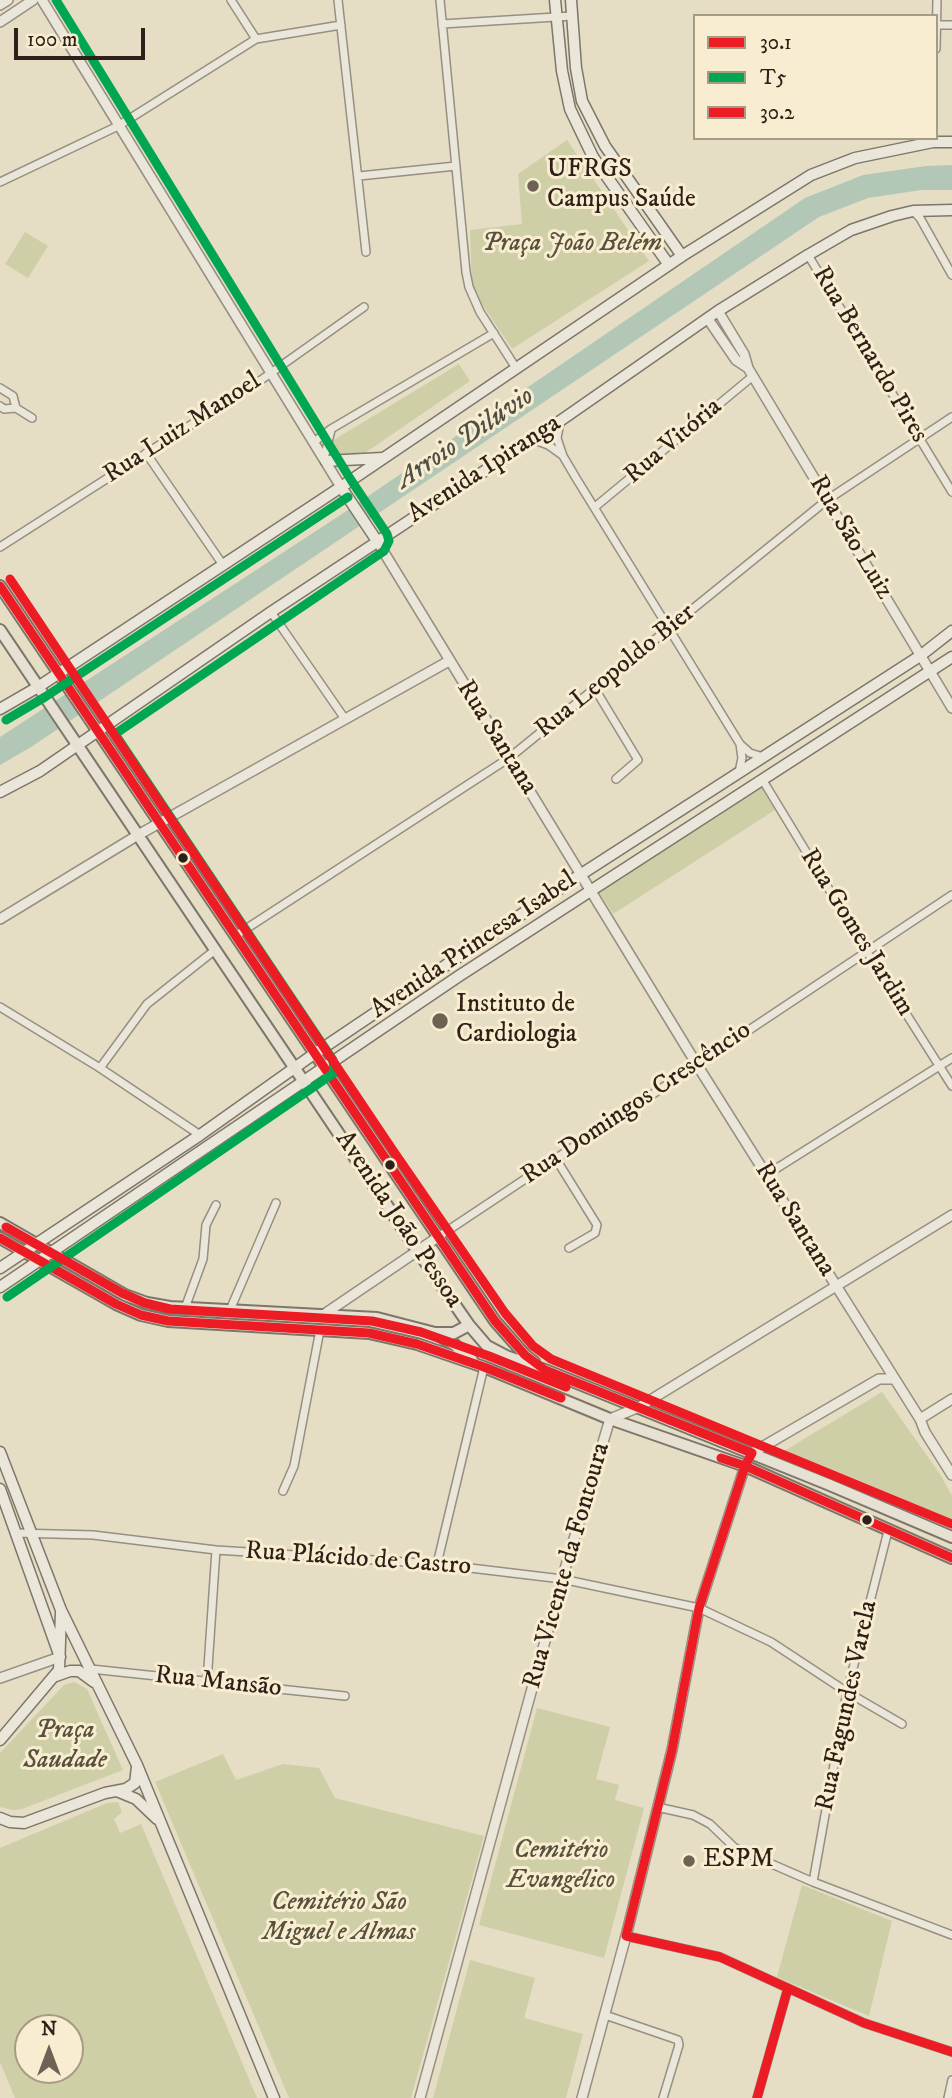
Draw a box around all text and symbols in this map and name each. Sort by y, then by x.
scale bar [18,14,149,58]
legend [693,14,938,140]
text: 100 m [27,27,78,53]
text: 30.1 [760,30,792,56]
text: T5 [760,65,786,91]
text: 30.2 [760,100,794,126]
place label: UFRGS Campus Saúde [547,155,696,216]
marker: UFRGS Campus Saúde [525,178,541,194]
park label: Praça João Belém [482,229,662,261]
street label: Rua Bernardo Pires [804,261,934,449]
street label: Rua Luiz Manoel [99,367,267,491]
water label: Arroio Dilúvio [391,381,541,497]
street label: Rua Vitória [619,392,729,492]
street label: Avenida Ipiranga [403,409,567,531]
street label: Rua São Luiz [801,471,899,605]
street label: Rua Leopoldo Bier [530,598,702,746]
street label: Rua Santana [449,675,543,801]
street label: Rua Gomes Jardim [792,844,920,1022]
unlabelled marker [176,851,190,865]
street label: Avenida Princesa Isabel [365,866,583,1026]
place label: Instituto de Cardiologia [456,990,577,1052]
marker: Instituto de Cardiologia [430,1011,450,1031]
street label: Rua Domingos Crescêncio [516,1016,758,1192]
street label: Avenida João Pessoa [327,1126,469,1314]
street label: Rua Santana [747,1157,841,1283]
unlabelled marker [383,1158,397,1172]
street label: Rua Vicente da Fontoura [518,1439,618,1693]
unlabelled marker [860,1513,874,1527]
street label: Rua Plácido de Castro [244,1537,472,1583]
street label: Rua Fagundes Varela [810,1598,886,1814]
street label: Rua Mansão [153,1661,283,1705]
park label: Praça Saudade [23,1716,107,1778]
park label: Cemitério Evangélico [507,1836,615,1898]
place label: ESPM [703,1845,774,1877]
marker: ESPM [681,1853,697,1869]
park label: Cemitério São Miguel e Almas [262,1888,416,1950]
north arrow [14,2014,84,2084]
text: N [41,2018,57,2041]

